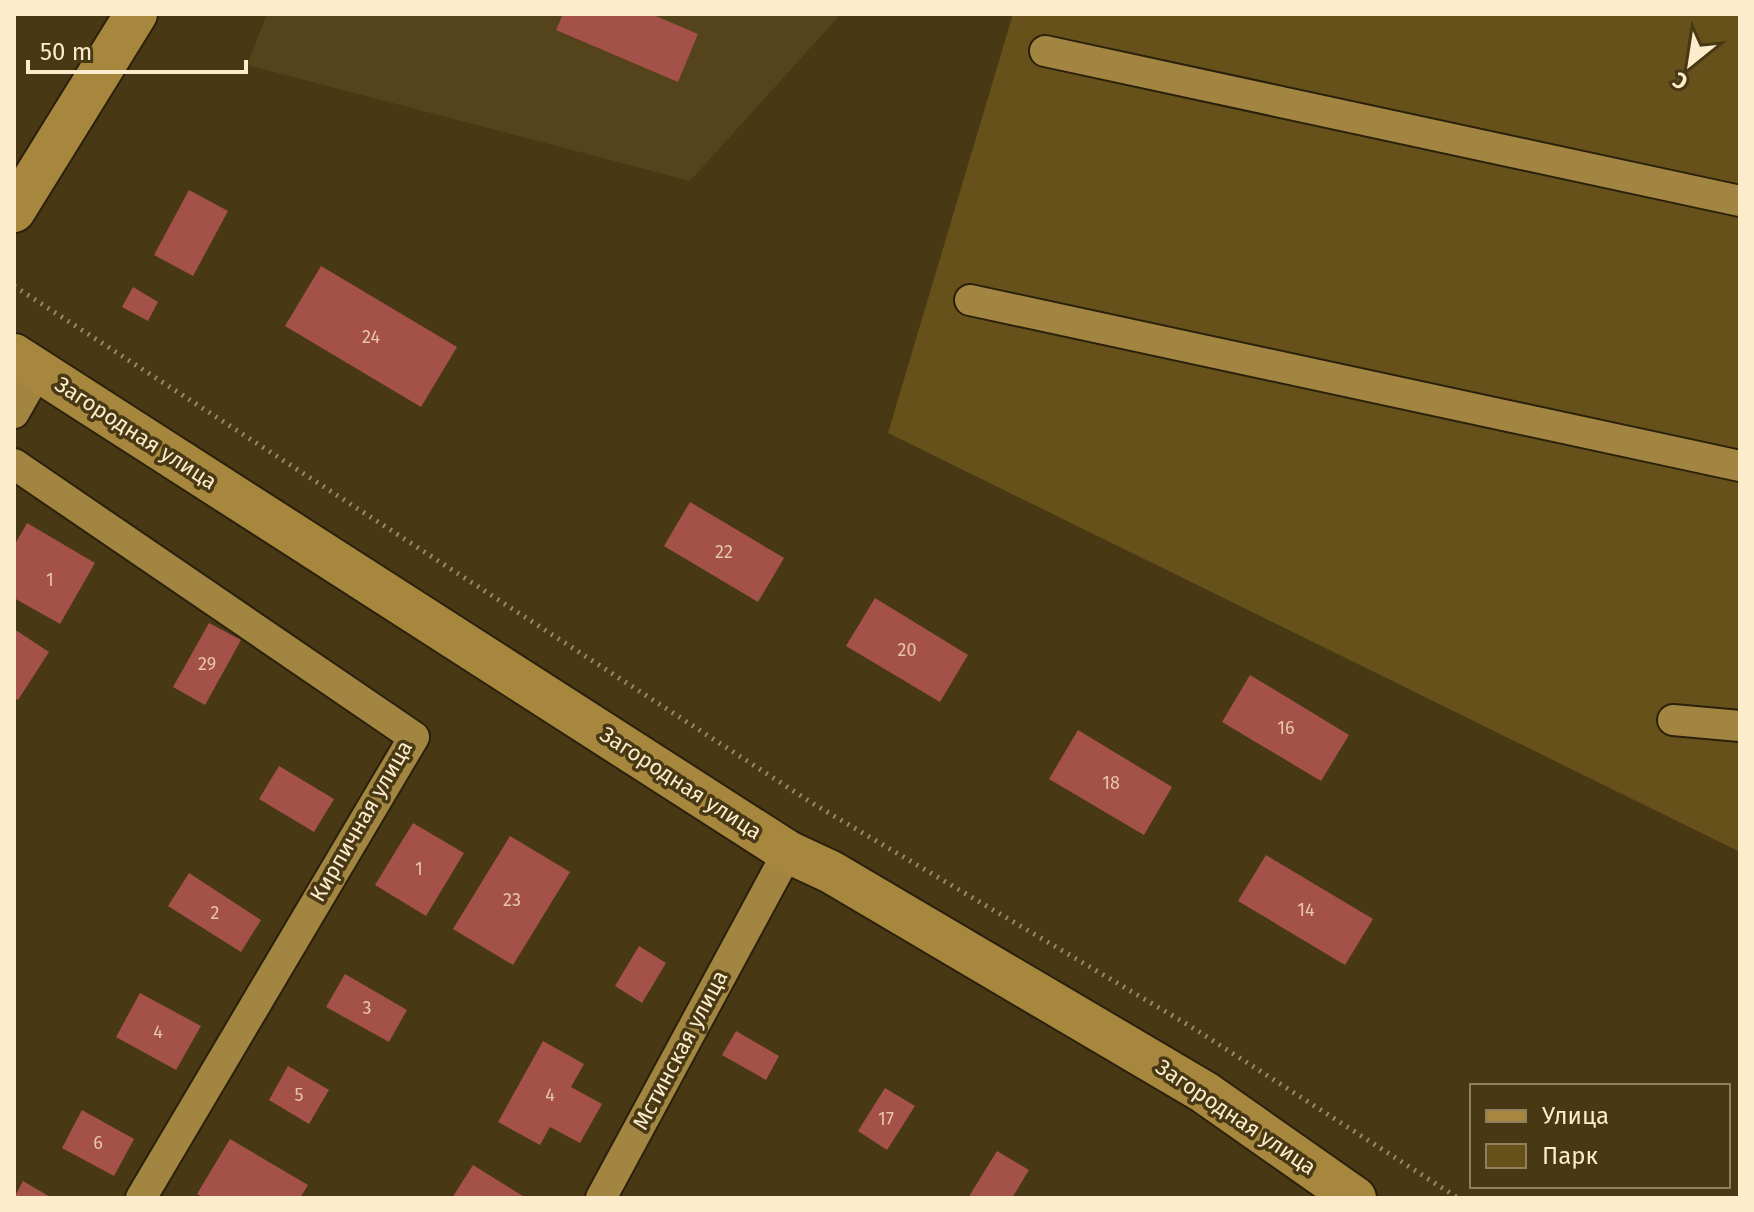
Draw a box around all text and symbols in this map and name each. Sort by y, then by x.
scale bar [28,24,246,74]
north arrow [1650,24,1730,104]
text: 50 m [40,38,92,66]
text: С [1668,66,1692,96]
house number: 24 [362,326,380,348]
street label: Загородная улица [50,371,222,495]
house number: 22 [715,541,733,563]
house number: 1 [46,569,54,591]
house number: 20 [898,639,916,661]
house number: 29 [198,653,216,675]
house number: 16 [1277,717,1295,739]
street label: Загородная улица [595,721,767,845]
street label: Кирпичная улица [304,736,418,906]
house number: 18 [1102,772,1120,794]
house number: 1 [415,858,423,880]
house number: 23 [503,889,521,911]
house number: 14 [1297,899,1315,921]
house number: 2 [211,902,220,924]
street label: Мстинская улица [627,966,733,1134]
house number: 3 [363,997,371,1019]
house number: 4 [153,1021,163,1043]
street label: Загородная улица [1151,1053,1321,1181]
house number: 5 [294,1084,304,1106]
house number: 4 [545,1084,555,1106]
legend [1470,1084,1730,1188]
text: Улица [1542,1102,1609,1130]
house number: 17 [878,1108,894,1130]
house number: 6 [93,1132,103,1154]
text: Парк [1542,1142,1599,1170]

